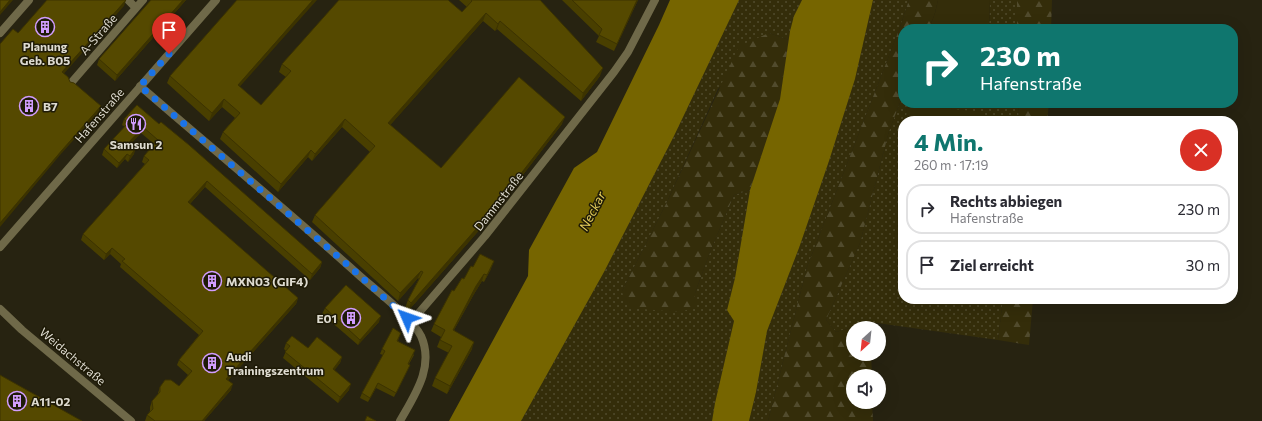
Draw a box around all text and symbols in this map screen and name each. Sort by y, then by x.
street label: A-Straße [76,11,120,57]
pin [152,13,186,54]
building icon: Planung Geb. B05 [34,16,56,38]
icon: arrive [158,19,180,41]
text: 230 m [980,38,1061,72]
place label: Planung Geb. B05 [20,39,70,67]
icon: right [914,40,966,92]
text: Hafenstraße [980,72,1082,94]
street label: Hafenstraße [71,85,127,145]
building icon: B7 [18,95,40,117]
place label: B7 [43,99,58,113]
restaurant icon: Samsun 2 [125,113,147,135]
text: 4 Min. [914,127,983,156]
button: close [1180,129,1222,171]
place label: Samsun 2 [110,137,162,151]
text: 260 m · 17:19 [914,157,988,173]
street label: Dammstraße [471,169,525,233]
water label: Neckar [575,188,609,233]
text: Rechts abbiegen [950,192,1062,210]
icon: right [916,198,938,220]
text: 230 m [1177,200,1220,218]
text: Hafenstraße [950,210,1023,226]
icon: arrive [916,254,938,276]
text: Ziel erreicht [950,256,1034,274]
text: 30 m [1186,256,1220,274]
building icon: MXN03 (GIF4) [201,270,223,292]
place label: MXN03 (GIF4) [226,274,308,288]
position arrow [386,297,428,339]
building icon: E01 [340,307,362,329]
place label: E01 [316,311,337,325]
north arrow [846,321,886,361]
map controls [846,321,886,409]
street label: Weidachstraße [37,324,109,388]
place label: Audi Trainingszentrum [226,349,324,377]
building icon: Audi Trainingszentrum [201,352,223,374]
button: sound [846,369,886,409]
building icon: A11-02 [6,390,28,412]
place label: A11-02 [31,394,70,408]

